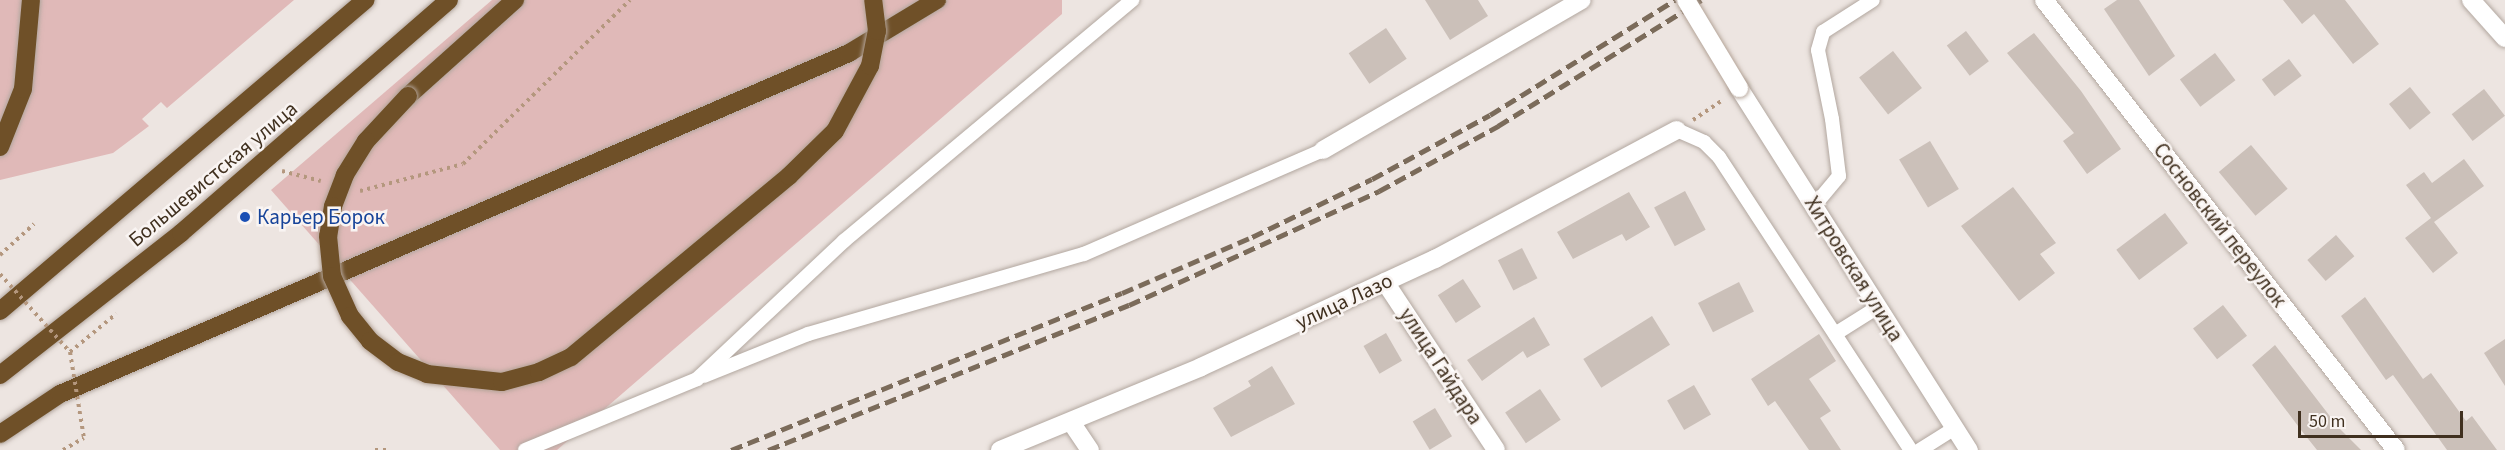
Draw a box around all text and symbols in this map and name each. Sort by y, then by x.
street label: Большевистская улица [123,96,303,252]
street label: Сосновский переулок [2148,138,2292,312]
street label: Хитровская улица [1799,192,1909,346]
place label: Карьер Борок [257,204,385,230]
marker: Карьер Борок [238,210,252,224]
street label: улица Лазо [1292,268,1396,334]
street label: улица Гайдара [1394,303,1488,429]
scale bar [2301,399,2466,437]
text: 50 m [2309,409,2345,434]

